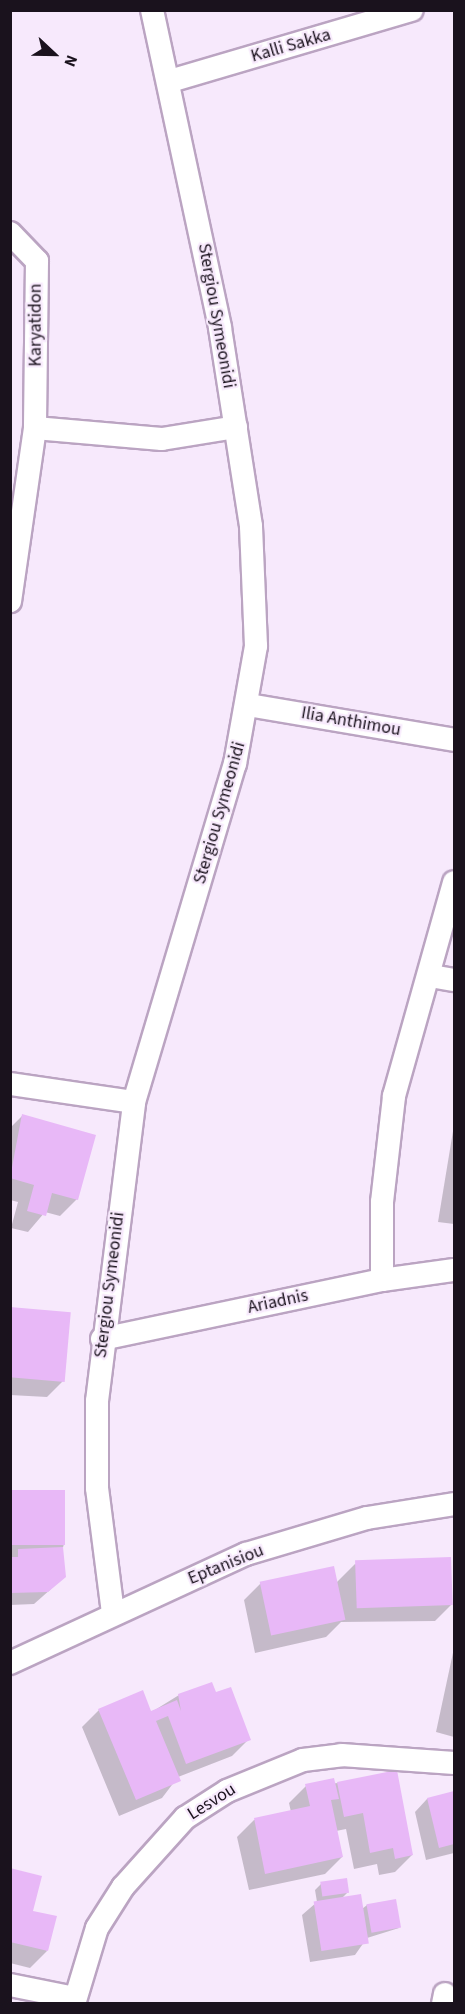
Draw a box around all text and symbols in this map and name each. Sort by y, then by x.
north arrow [24,24,84,84]
street label: Kalli Sakka [249,24,333,68]
text: N [59,52,83,70]
street label: Stergiou Symeonidi [193,242,239,390]
street label: Karyatidon [25,283,47,367]
street label: Ilia Anthimou [299,703,403,741]
street label: Stergiou Symeonidi [189,739,251,887]
street label: Stergiou Symeonidi [90,1211,130,1359]
street label: Ariadnis [246,1285,310,1319]
street label: Eptanisiou [185,1540,267,1590]
street label: Lesvou [184,1779,240,1825]

